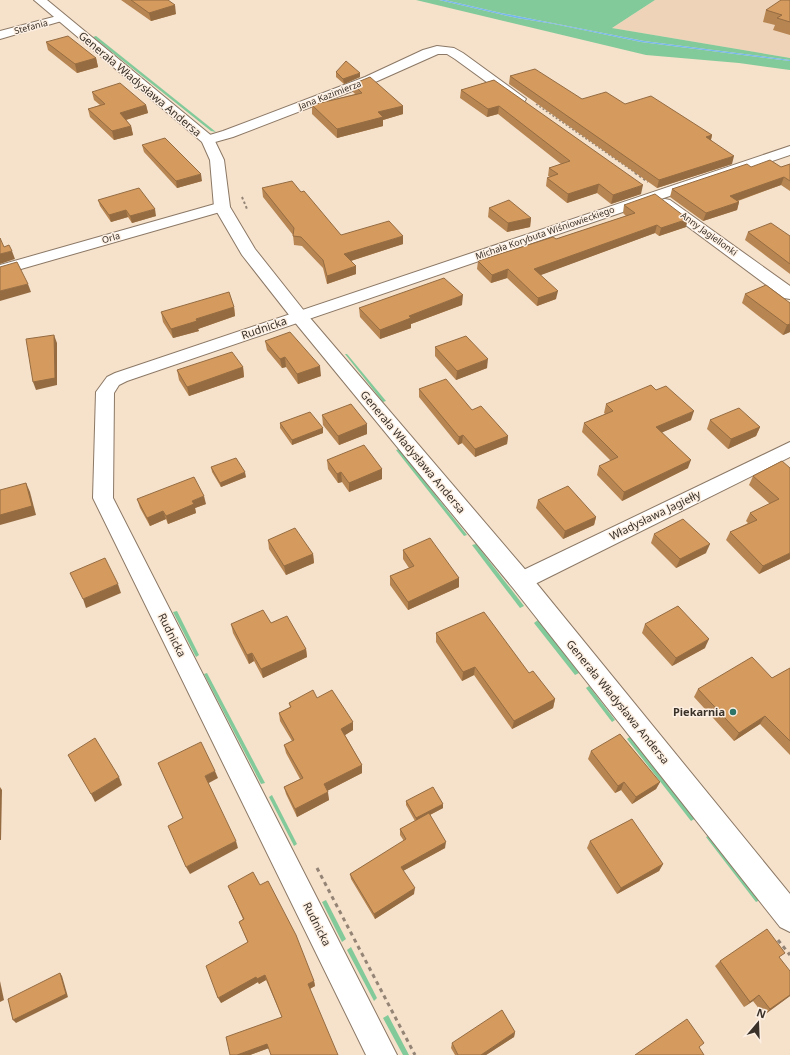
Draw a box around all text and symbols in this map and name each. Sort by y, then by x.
street label: Stefania [13,16,49,37]
street label: Generała Władysława Andersa [76,28,205,139]
street label: Jana Kazimierza [296,77,363,113]
street label: Michała Korybuta Wiśniowieckiego [474,203,616,262]
street label: Anny Jagiellonki [678,209,740,259]
street label: Orla [100,229,121,246]
street label: Rudnicka [239,313,289,342]
street label: Generała Władysława Andersa [358,387,469,516]
street label: Władysława Jagiełły [607,486,703,543]
street label: Rudnicka [155,610,190,659]
street label: Generała Władysława Andersa [563,636,673,767]
place label: Piekarnia [673,704,725,719]
marker: Piekarnia [728,707,738,717]
street label: Rudnicka [300,899,335,948]
north arrow [738,1003,778,1043]
text: N [755,1005,768,1022]

